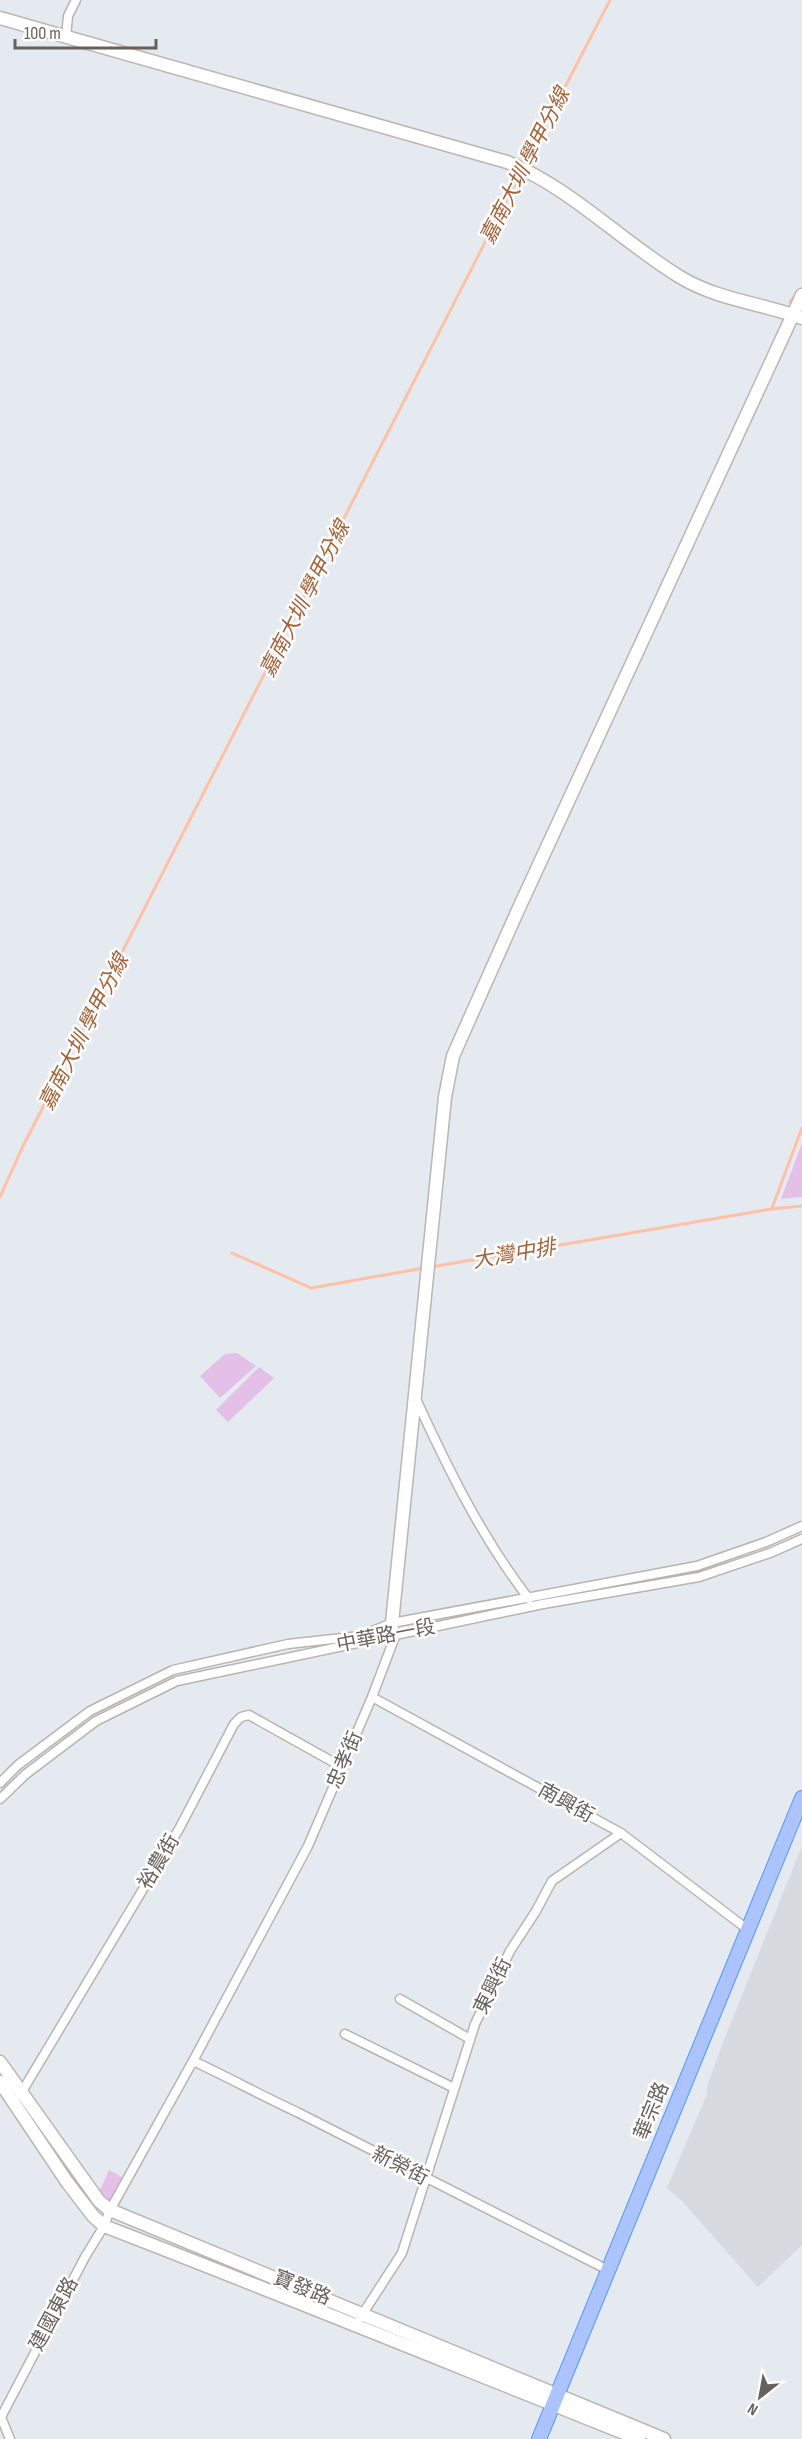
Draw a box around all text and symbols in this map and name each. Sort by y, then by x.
scale bar [15,12,156,50]
text: 100 m [24,23,61,44]
water label: 嘉南大圳 學甲分線 [475,82,576,248]
water label: 嘉南大圳 學甲分線 [255,515,356,681]
water label: 嘉南大圳 學甲分線 [34,948,135,1114]
water label: 大灣中排 [470,1234,560,1274]
street label: 中華路一段 [335,1615,437,1657]
street label: 忠孝街 [322,1728,368,1792]
street label: 南興街 [534,1778,598,1828]
street label: 裕農街 [133,1830,185,1894]
street label: 東興街 [469,1954,517,2018]
street label: 華宗路 [630,2079,674,2143]
street label: 新榮街 [368,2142,432,2190]
street label: 寶發路 [270,2266,334,2310]
street label: 建國東路 [25,2273,83,2355]
north arrow [730,2367,790,2427]
text: N [744,2398,762,2419]

